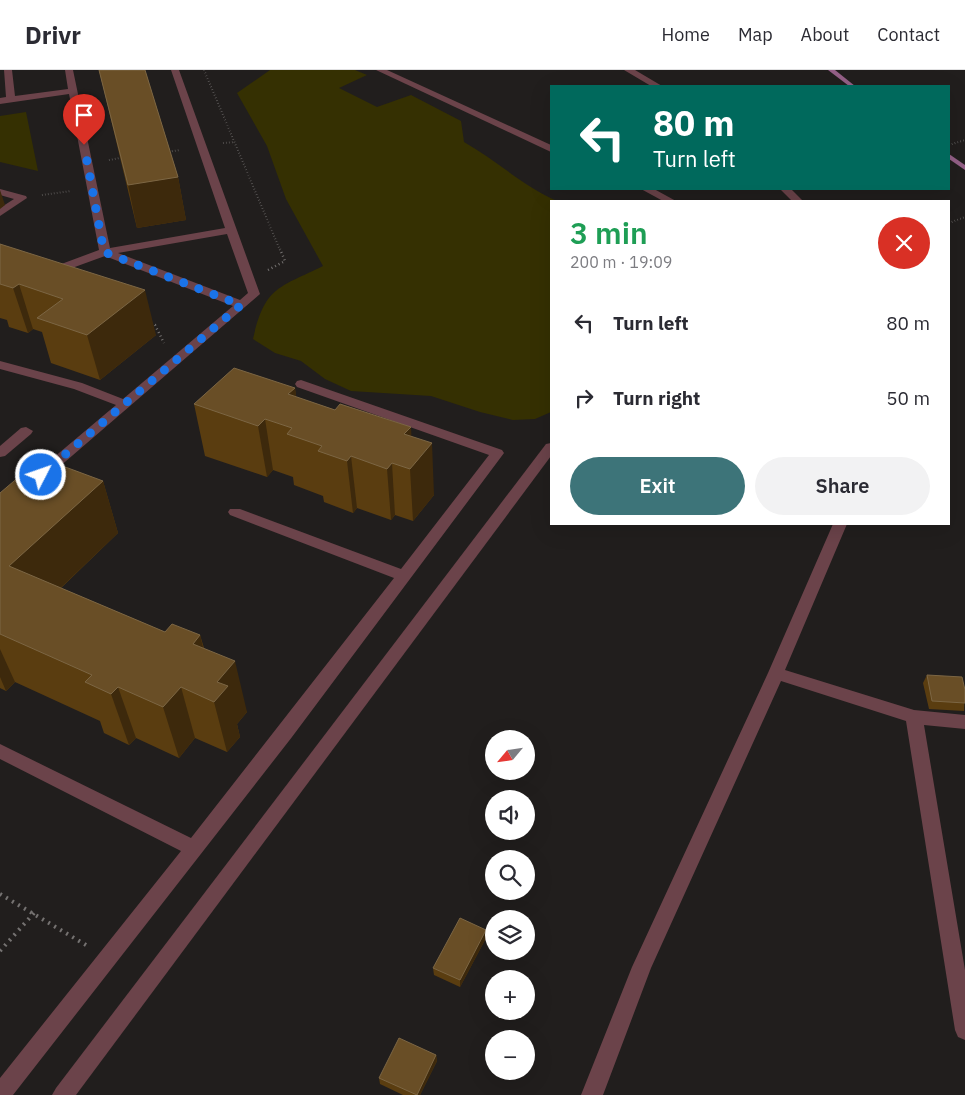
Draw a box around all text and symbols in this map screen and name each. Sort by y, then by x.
text: Drivr [25,19,81,51]
text: Home [662,23,710,46]
text: Map [738,23,773,46]
text: About [801,23,849,46]
text: Contact [877,23,940,46]
pin [63,94,105,145]
text: 80 m [653,100,735,146]
icon: arrive [70,101,98,129]
icon: left [570,105,635,170]
text: Turn left [653,144,736,173]
text: 3 min [570,213,648,252]
button: close [878,217,930,269]
text: 200 m · 19:09 [570,252,672,272]
icon: left [570,309,598,337]
text: Turn left [613,311,689,335]
text: 80 m [886,311,930,335]
icon: right [570,384,598,412]
text: Turn right [613,386,700,410]
text: 50 m [886,386,930,410]
position arrow [14,448,66,500]
button: Exit [570,457,745,515]
button: Share [755,457,930,515]
north arrow [485,730,535,780]
map controls [485,730,535,1080]
button: sound [485,790,535,840]
button: search [485,850,535,900]
button: layers [485,910,535,960]
button: + [485,970,535,1020]
button: − [485,1030,535,1080]

